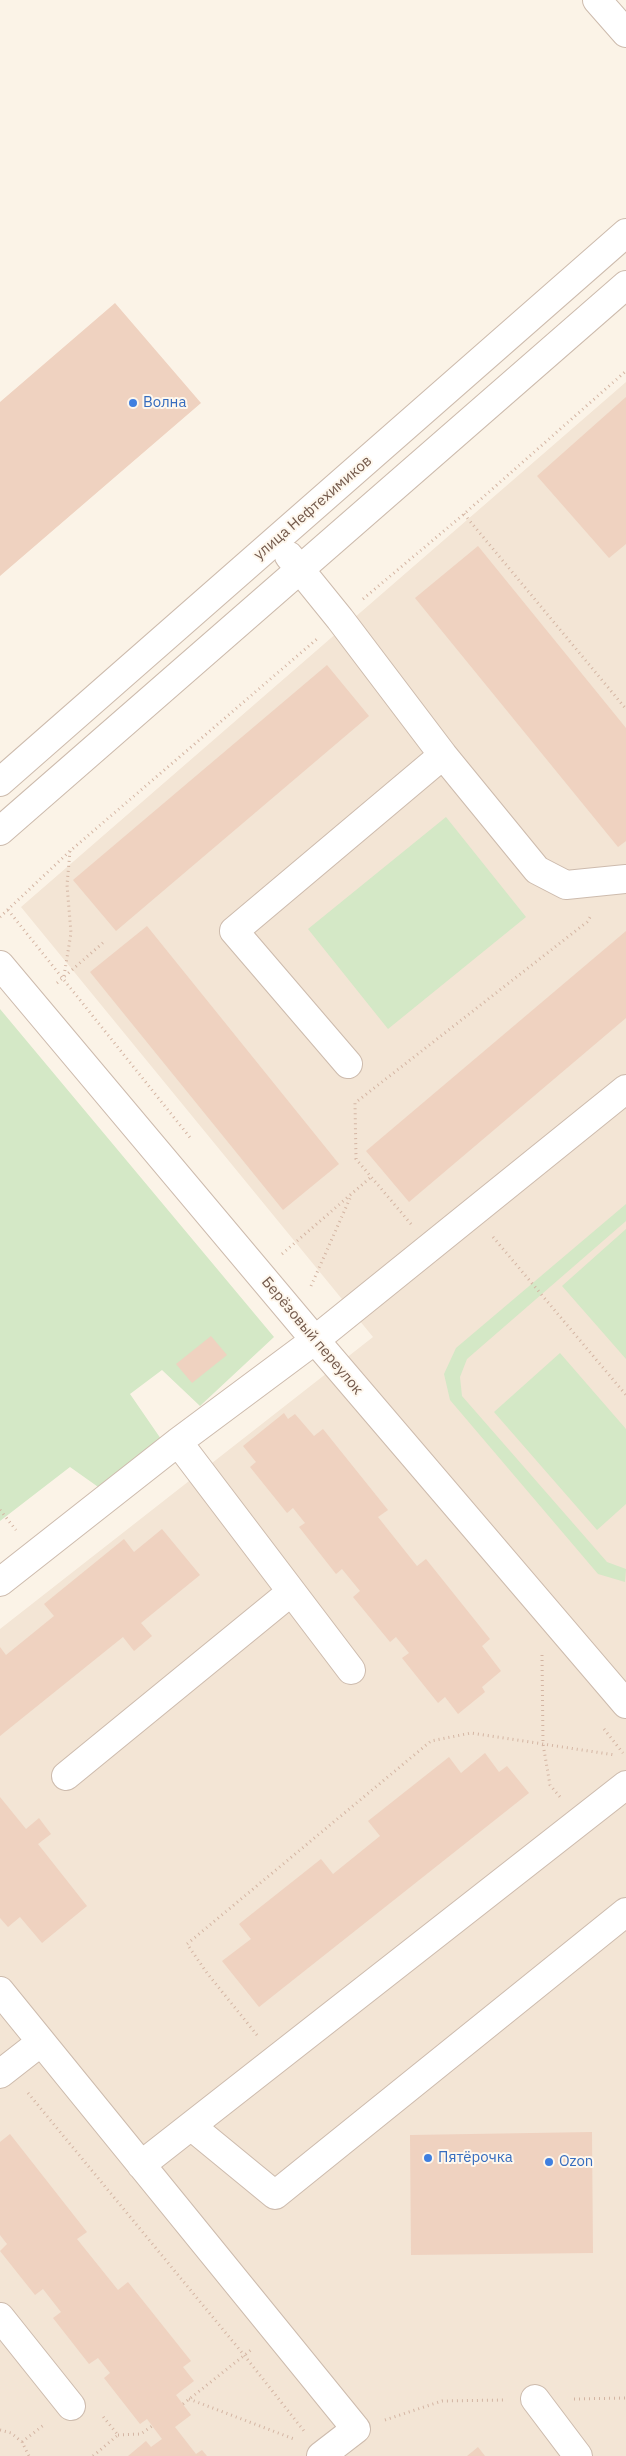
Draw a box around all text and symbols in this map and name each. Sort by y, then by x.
place label: Волна [143,394,186,412]
marker: Волна [127,397,139,409]
street label: улица Нефтехимиков [250,452,376,564]
street label: Берёзовый переулок [257,1273,367,1399]
place label: Пятёрочка [438,2149,513,2167]
marker: Пятёрочка [422,2152,434,2164]
place label: Ozon [559,2153,593,2171]
marker: Ozon [543,2156,555,2168]

